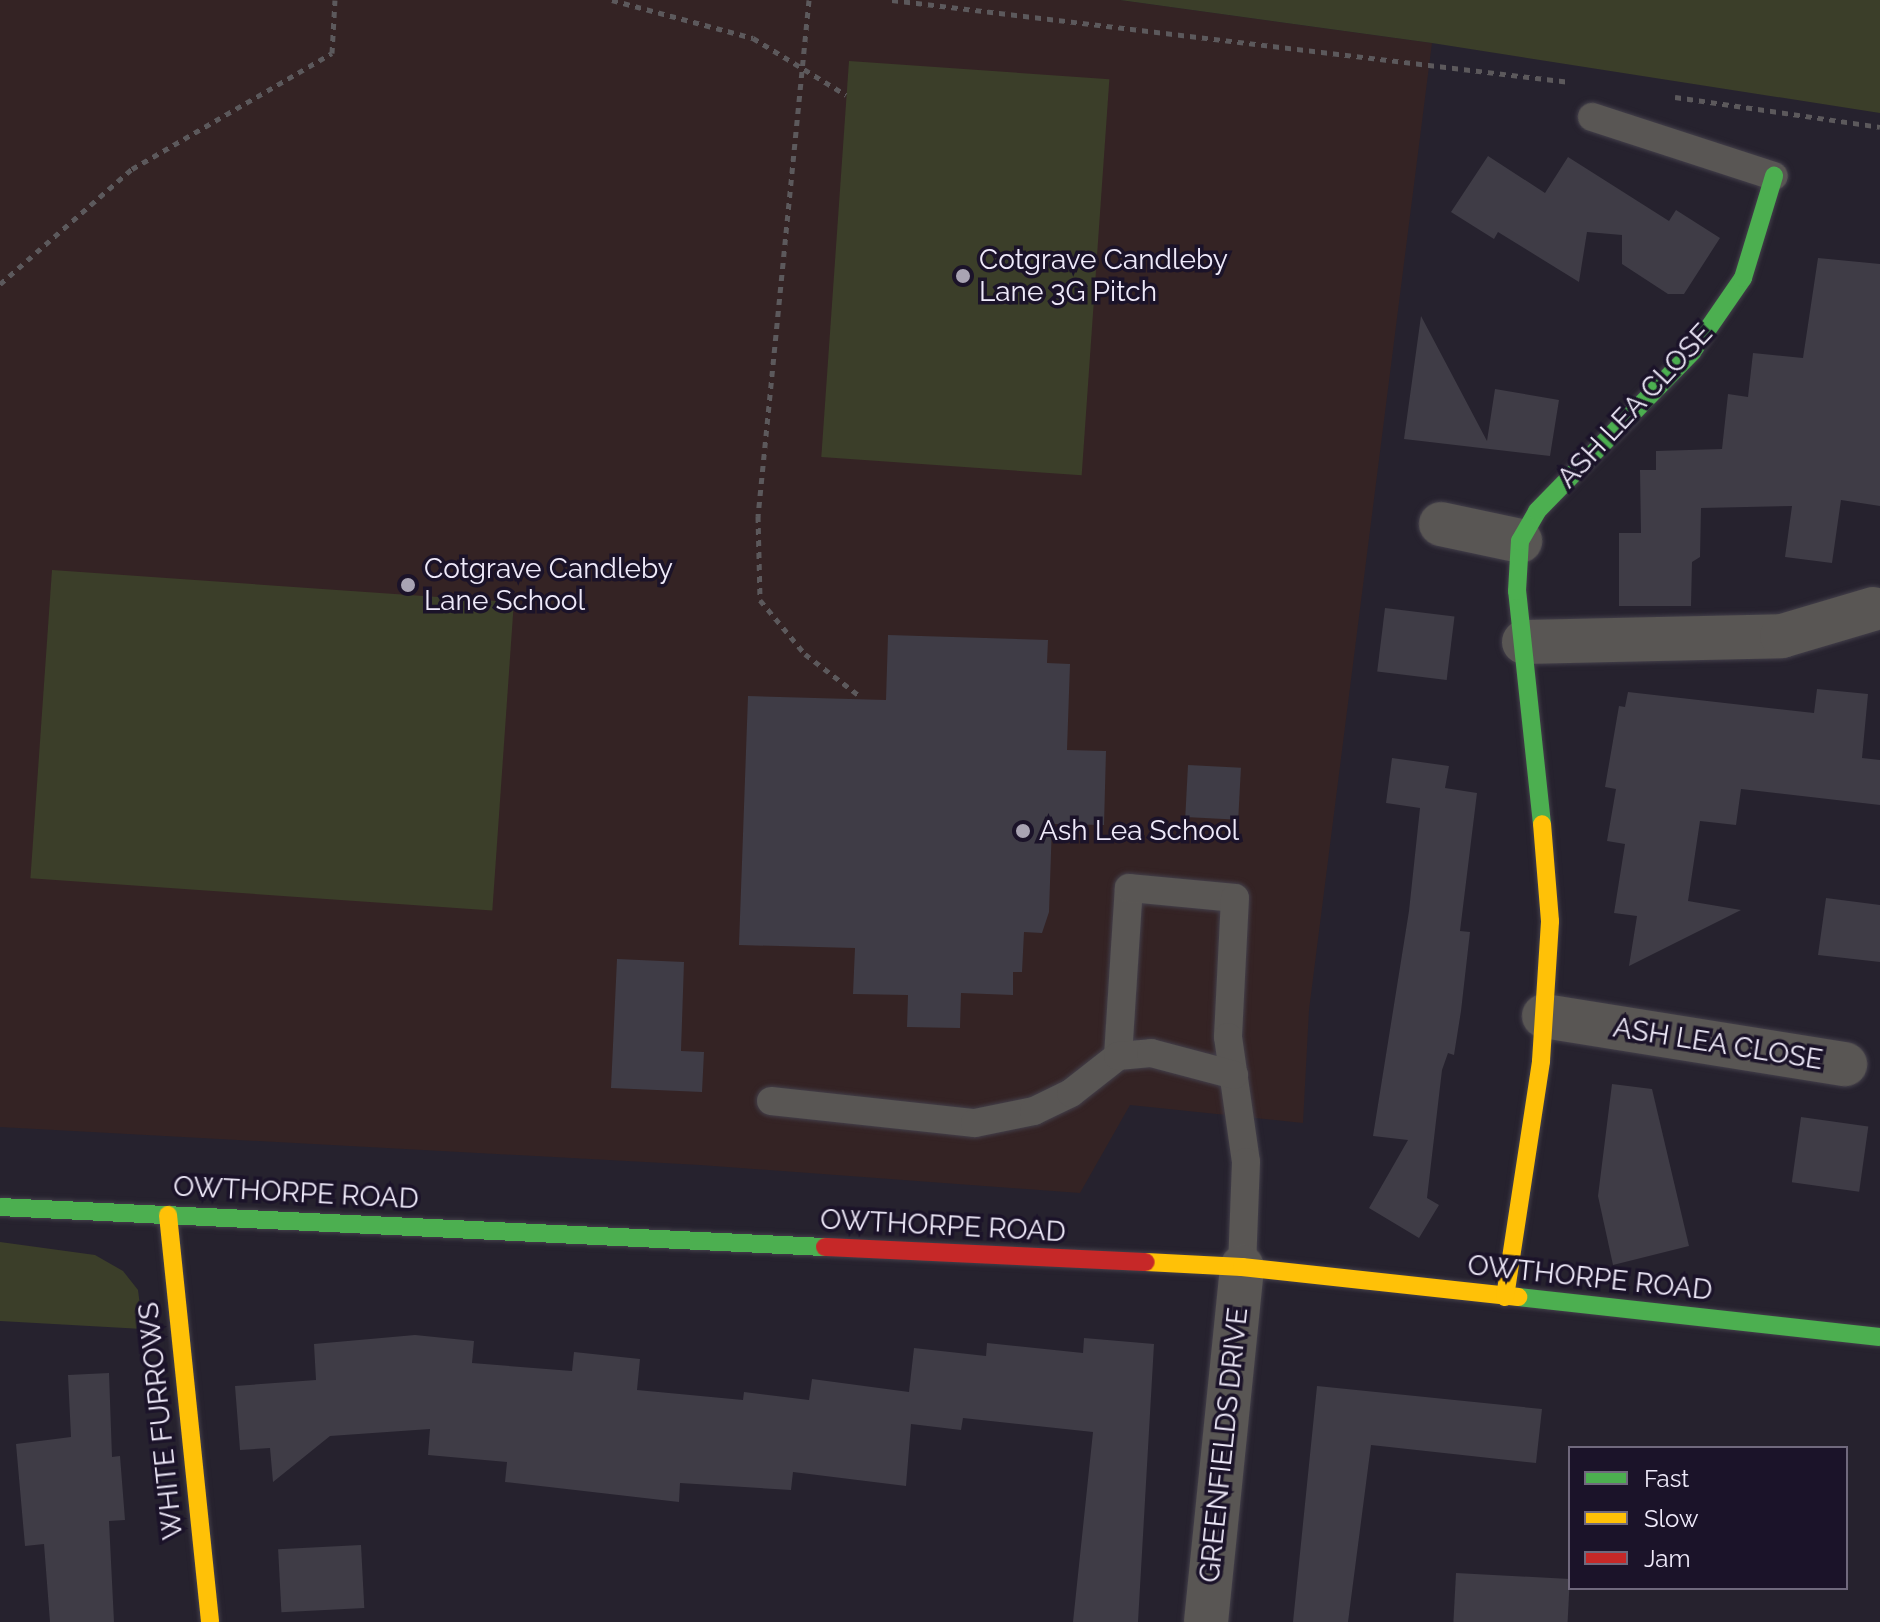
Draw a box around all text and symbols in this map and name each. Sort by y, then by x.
place label: Cotgrave Candleby Lane 3G Pitch [979,243,1228,309]
marker: Cotgrave Candleby Lane 3G Pitch [954,267,972,285]
street label: ASH LEA CLOSE [1550,317,1720,495]
place label: Cotgrave Candleby Lane School [424,552,673,618]
marker: Cotgrave Candleby Lane School [399,576,417,594]
place label: Ash Lea School [1039,814,1239,848]
marker: Ash Lea School [1014,822,1032,840]
street label: ASH LEA CLOSE [1610,1011,1826,1077]
street label: OWTHORPE ROAD [172,1170,420,1216]
street label: OWTHORPE ROAD [819,1203,1067,1249]
street label: OWTHORPE ROAD [1466,1248,1714,1308]
street label: WHITE FURROWS [132,1301,190,1541]
street label: GREENFIELDS DRIVE [1193,1306,1255,1584]
legend [1568,1446,1848,1590]
text: Fast [1644,1464,1689,1493]
text: Slow [1644,1504,1698,1533]
text: Jam [1644,1544,1690,1573]

